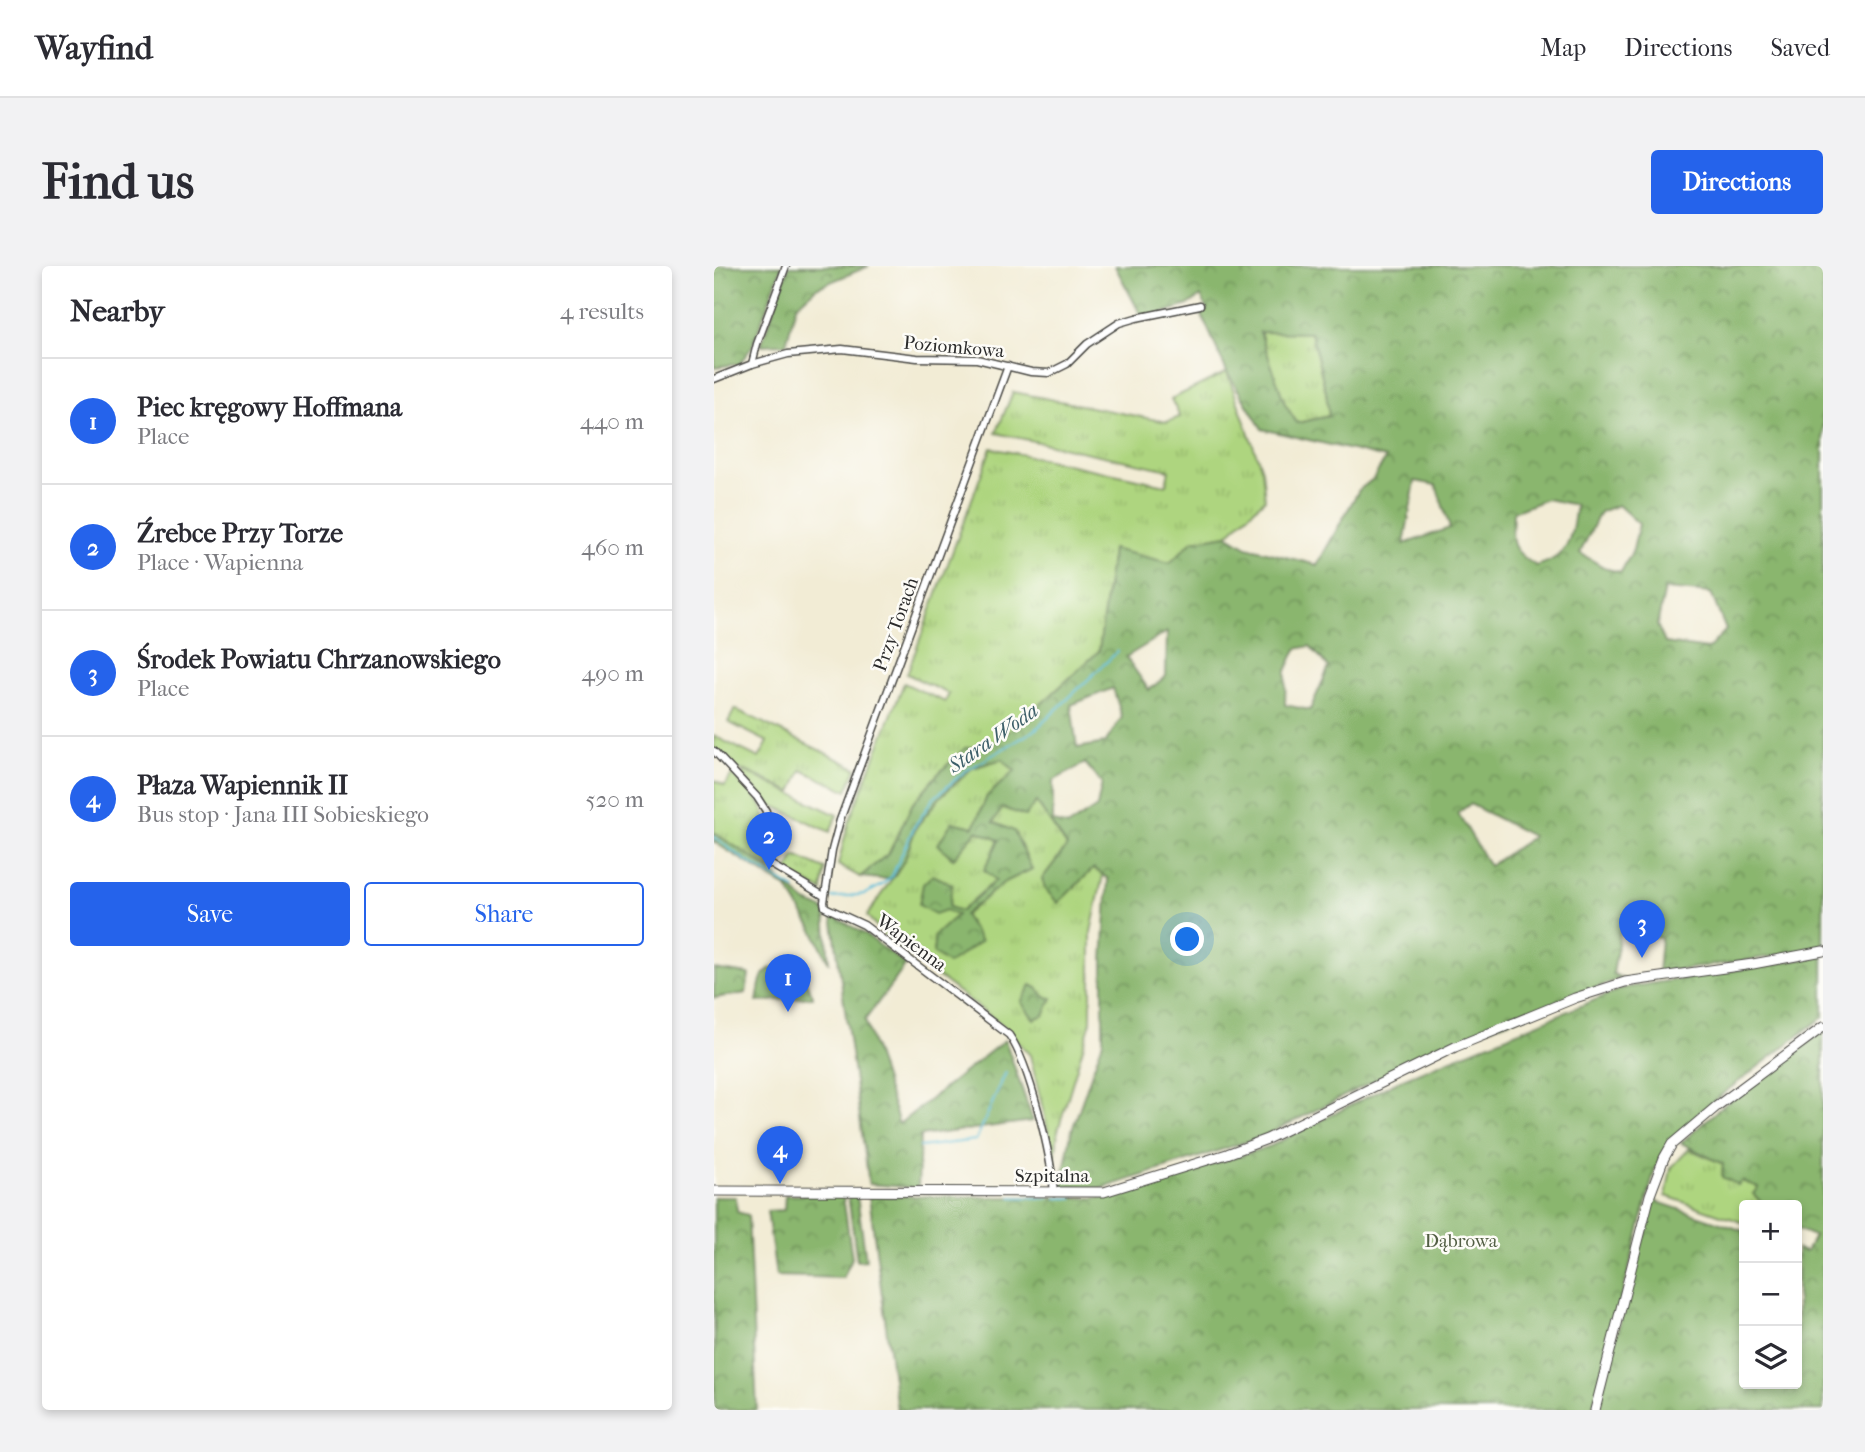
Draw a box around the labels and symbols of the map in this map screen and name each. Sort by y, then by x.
street label: Poziomkowa [903,332,1006,362]
street label: Przy Torach [869,574,923,674]
water label: Stara Woda [942,698,1043,778]
pin: 2 [746,812,792,870]
pin: 3 [1619,900,1665,958]
street label: Wapienna [871,909,951,976]
your location [1170,922,1204,956]
pin: 1 [765,954,811,1012]
pin: 4 [757,1126,803,1184]
street label: Szpitalna [1015,1165,1089,1187]
park label: Dąbrowa [1424,1230,1498,1252]

